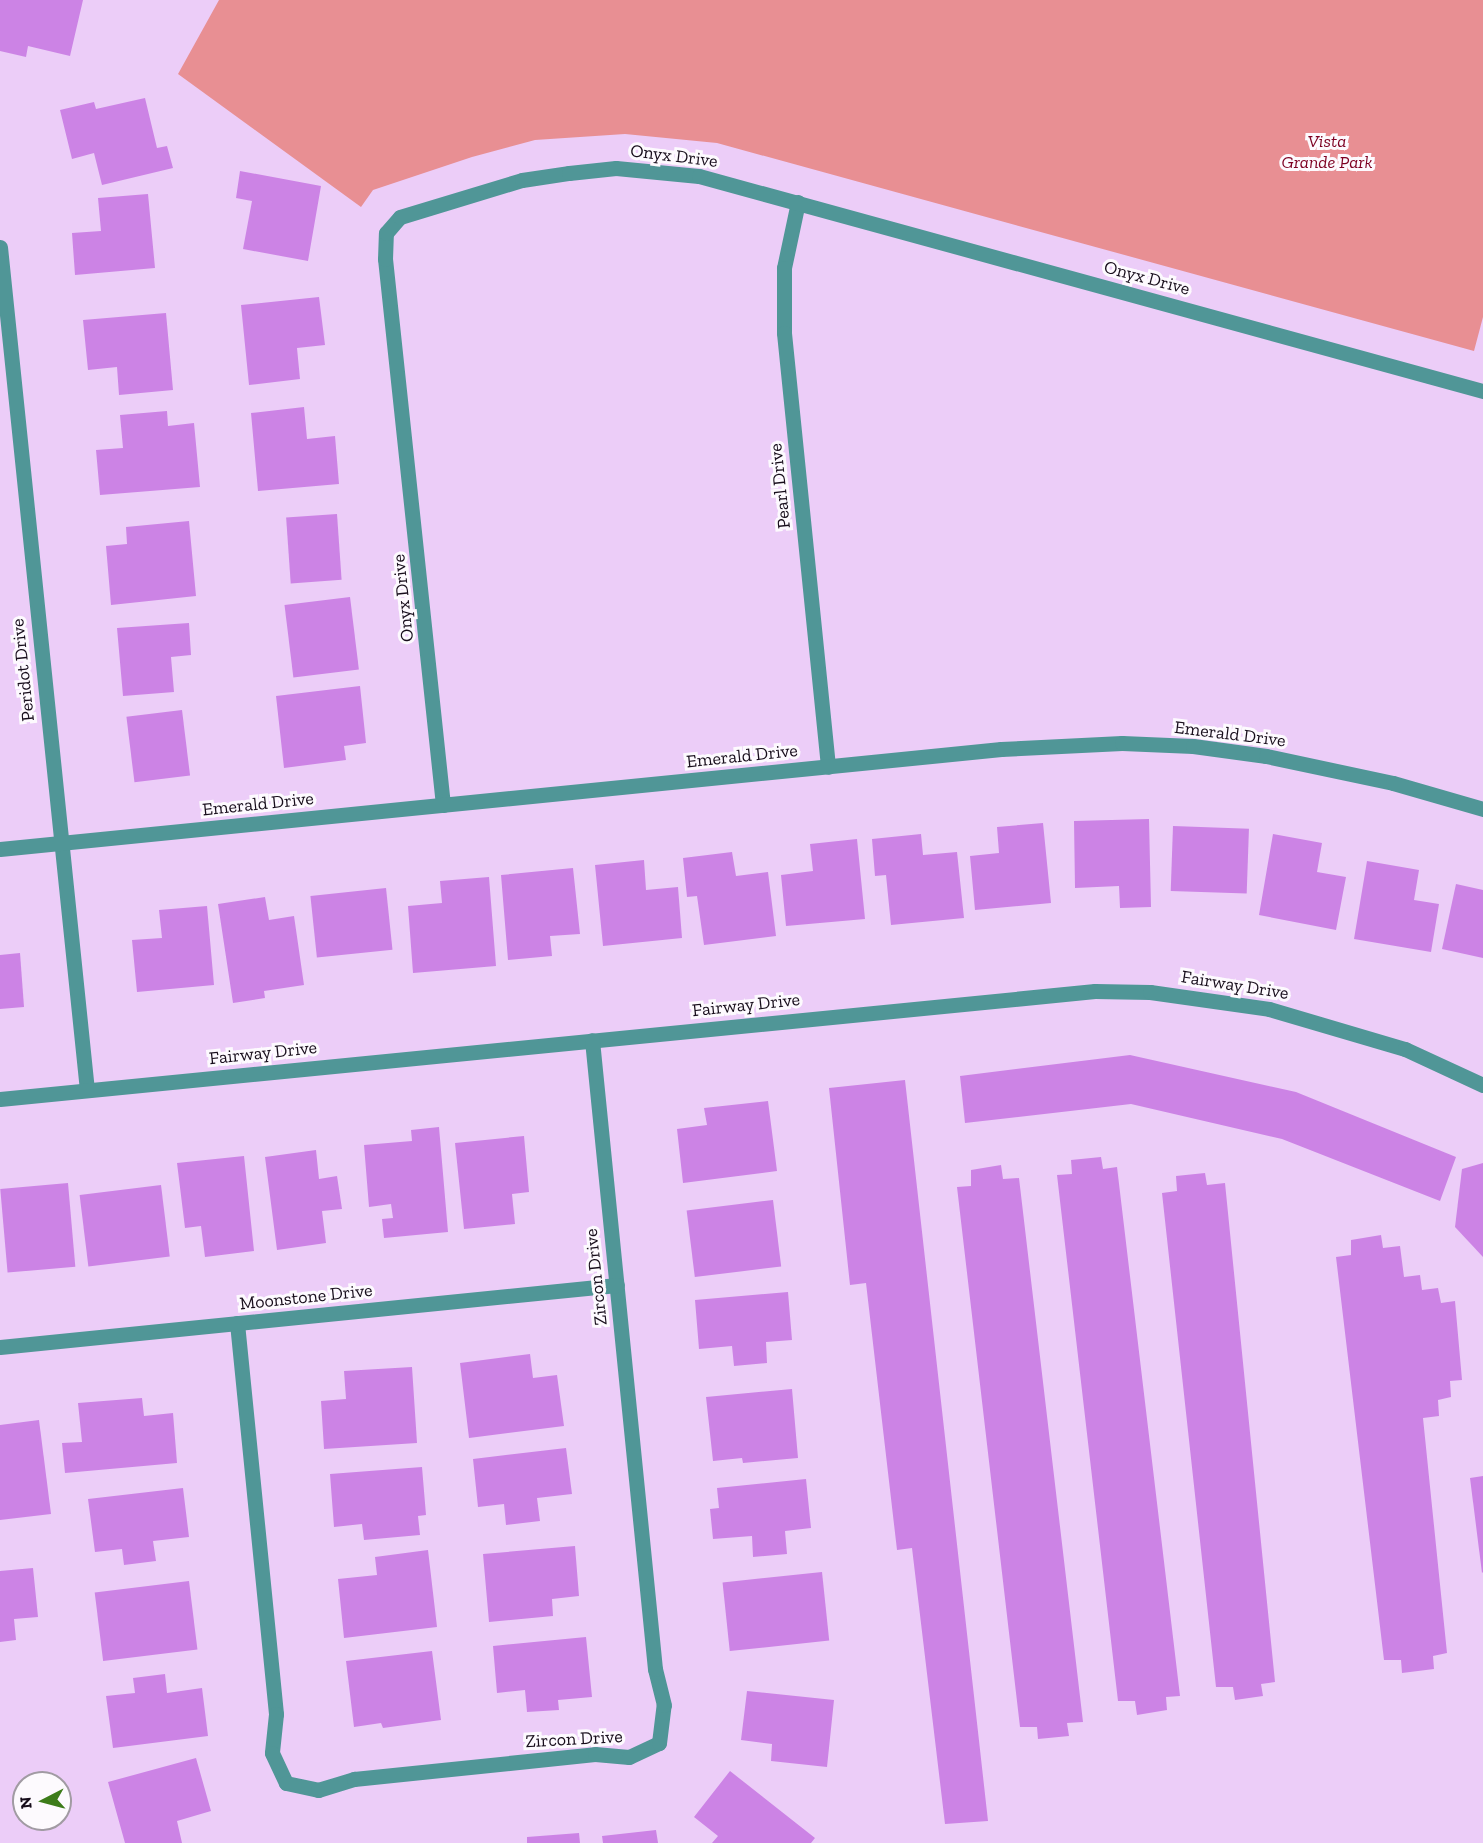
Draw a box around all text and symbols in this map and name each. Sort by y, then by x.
park label: Vista Grande Park [1282,131,1372,174]
street label: Onyx Drive [629,140,719,172]
street label: Onyx Drive [1102,256,1192,300]
street label: Pearl Drive [765,442,795,530]
street label: Onyx Drive [388,553,418,643]
street label: Peridot Drive [7,618,39,722]
street label: Emerald Drive [1173,716,1287,752]
street label: Emerald Drive [685,739,799,773]
street label: Emerald Drive [201,787,315,821]
street label: Fairway Drive [1180,966,1290,1004]
street label: Fairway Drive [691,989,801,1021]
street label: Fairway Drive [208,1037,318,1069]
street label: Zircon Drive [580,1227,612,1327]
street label: Moonstone Drive [239,1279,373,1315]
street label: Zircon Drive [525,1726,623,1752]
north arrow [12,1771,72,1831]
text: N [16,1796,36,1810]

